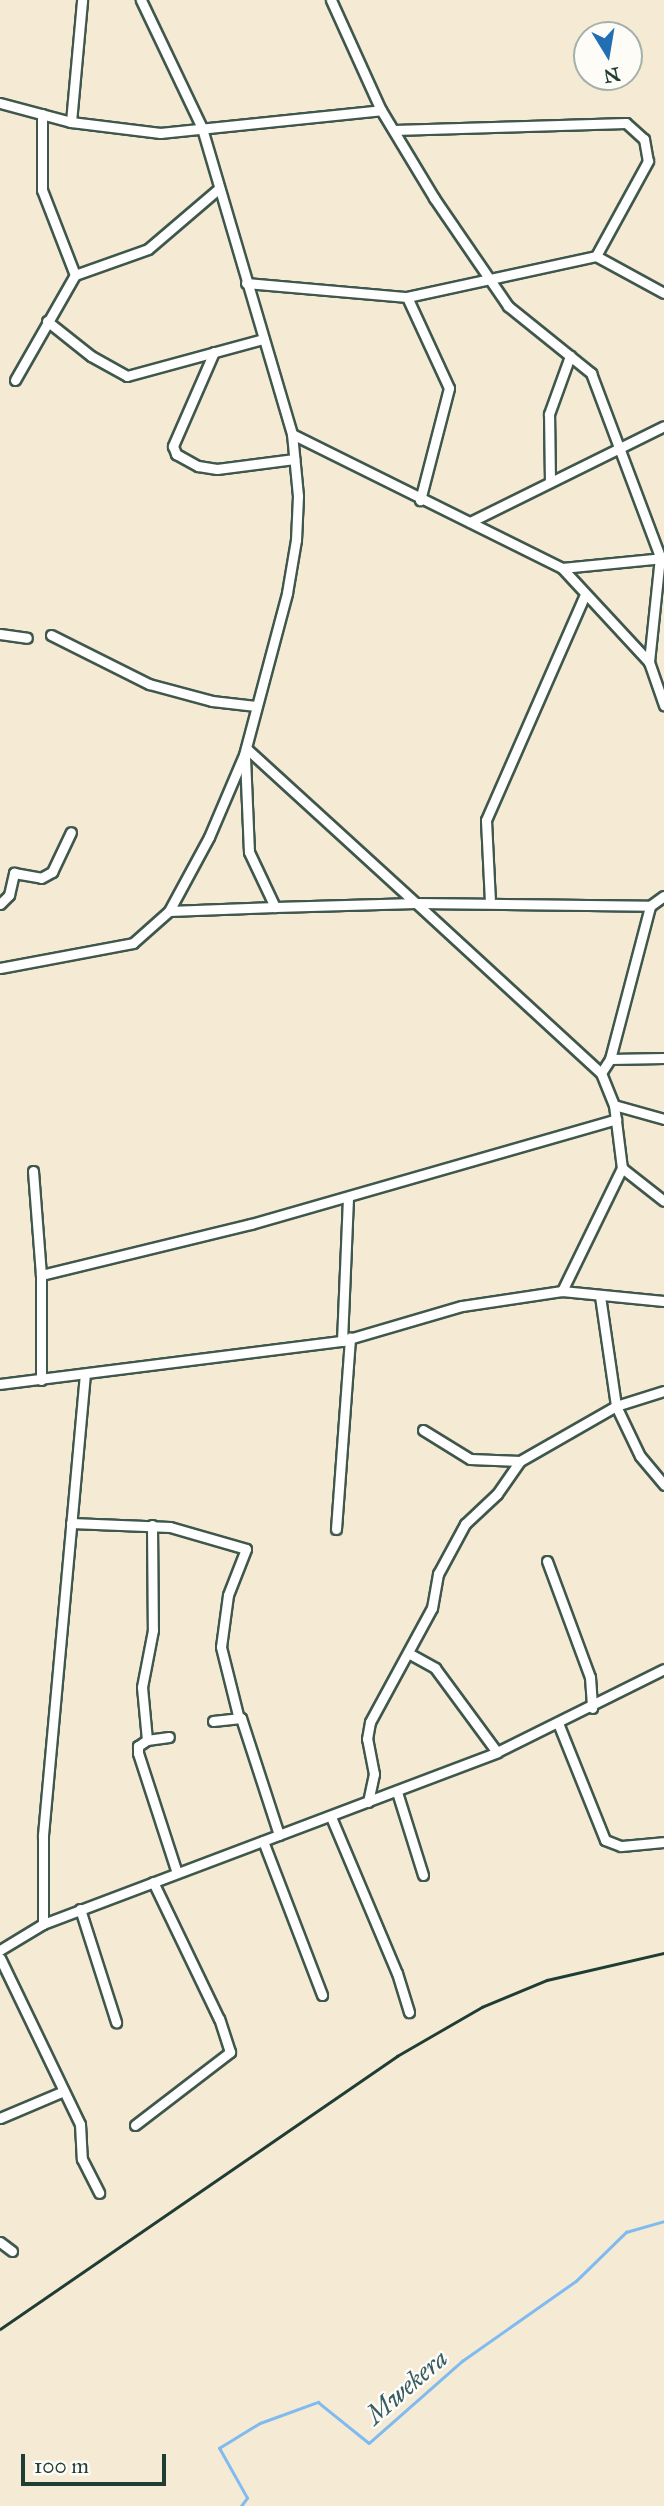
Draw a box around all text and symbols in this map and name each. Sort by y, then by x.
north arrow [573,21,643,91]
text: N [602,62,622,88]
water label: Mwekera [360,2343,454,2431]
scale bar [24,2440,170,2484]
text: 100 m [34,2453,89,2479]

